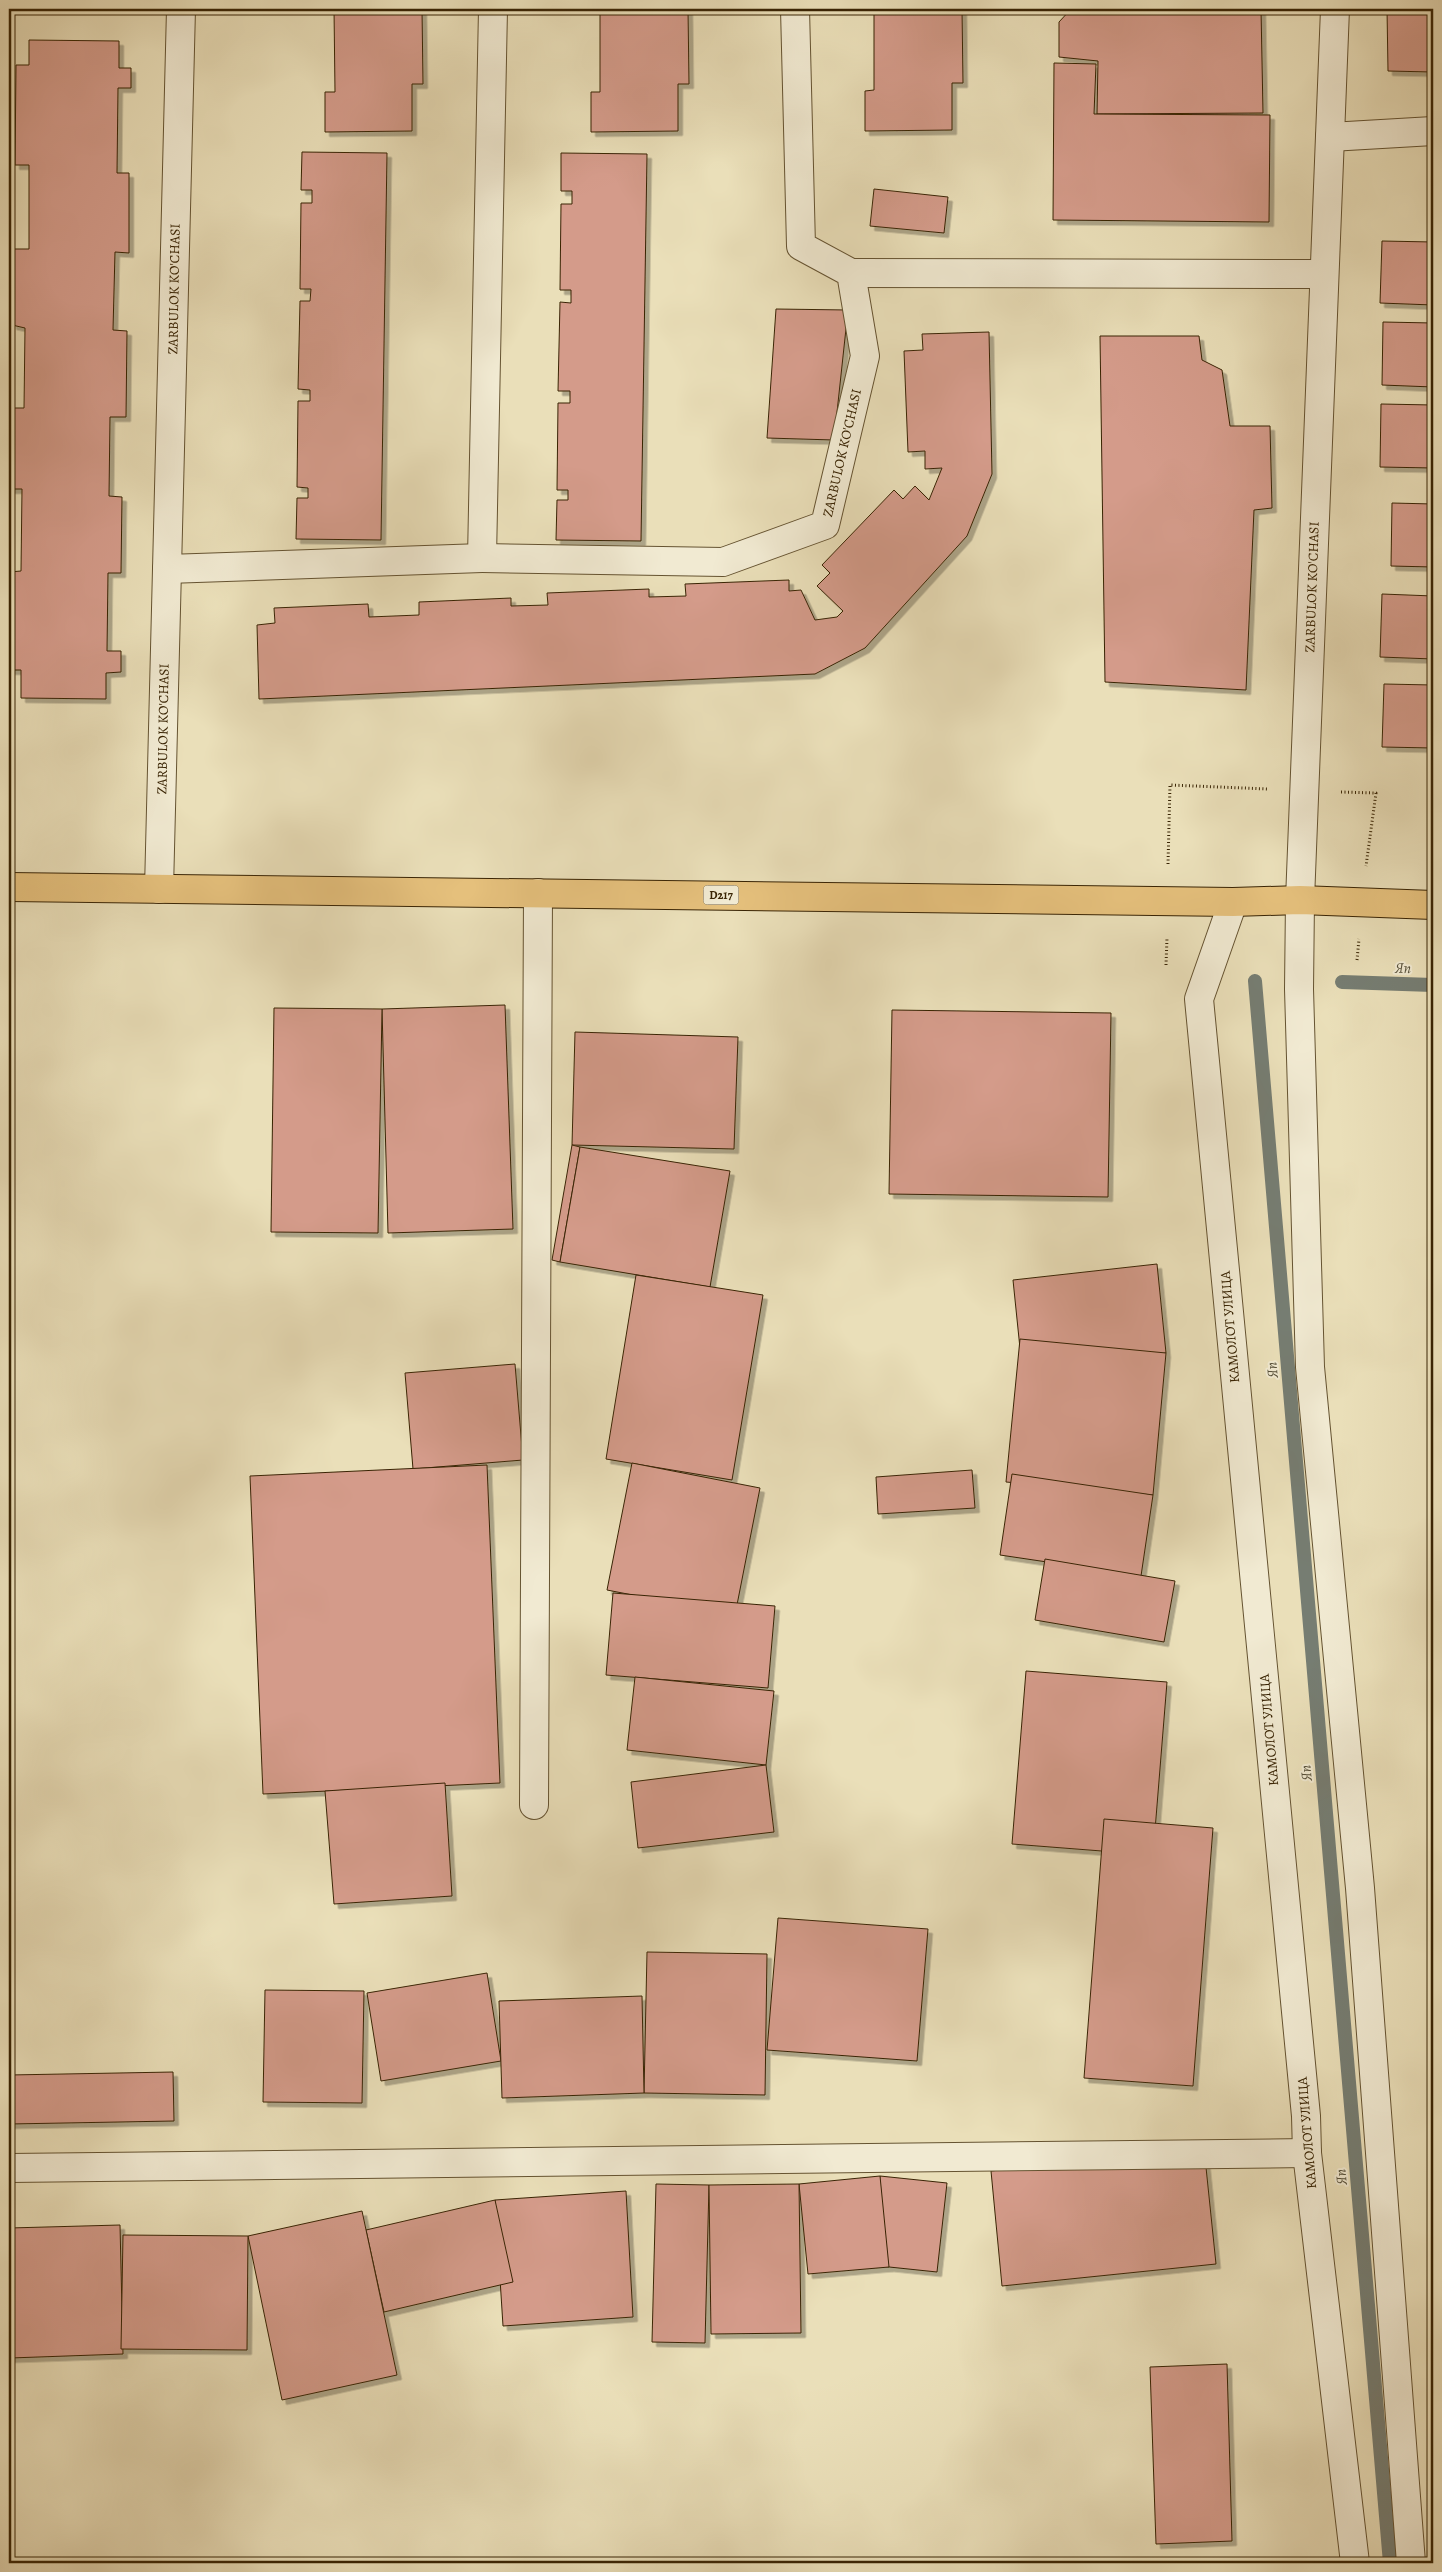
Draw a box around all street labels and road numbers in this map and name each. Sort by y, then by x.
street label: ZARBULOK KO'CHASI [163,223,185,355]
street label: ZARBULOK KO'CHASI [818,387,866,519]
street label: ZARBULOK KO'CHASI [1300,521,1324,653]
street label: ZARBULOK KO'CHASI [152,663,174,795]
road number: D217 [704,886,738,904]
street label: КАМОЛОТ УЛИЦА [1216,1269,1244,1384]
street label: КАМОЛОТ УЛИЦА [1255,1672,1283,1787]
street label: КАМОЛОТ УЛИЦА [1293,2075,1321,2190]

